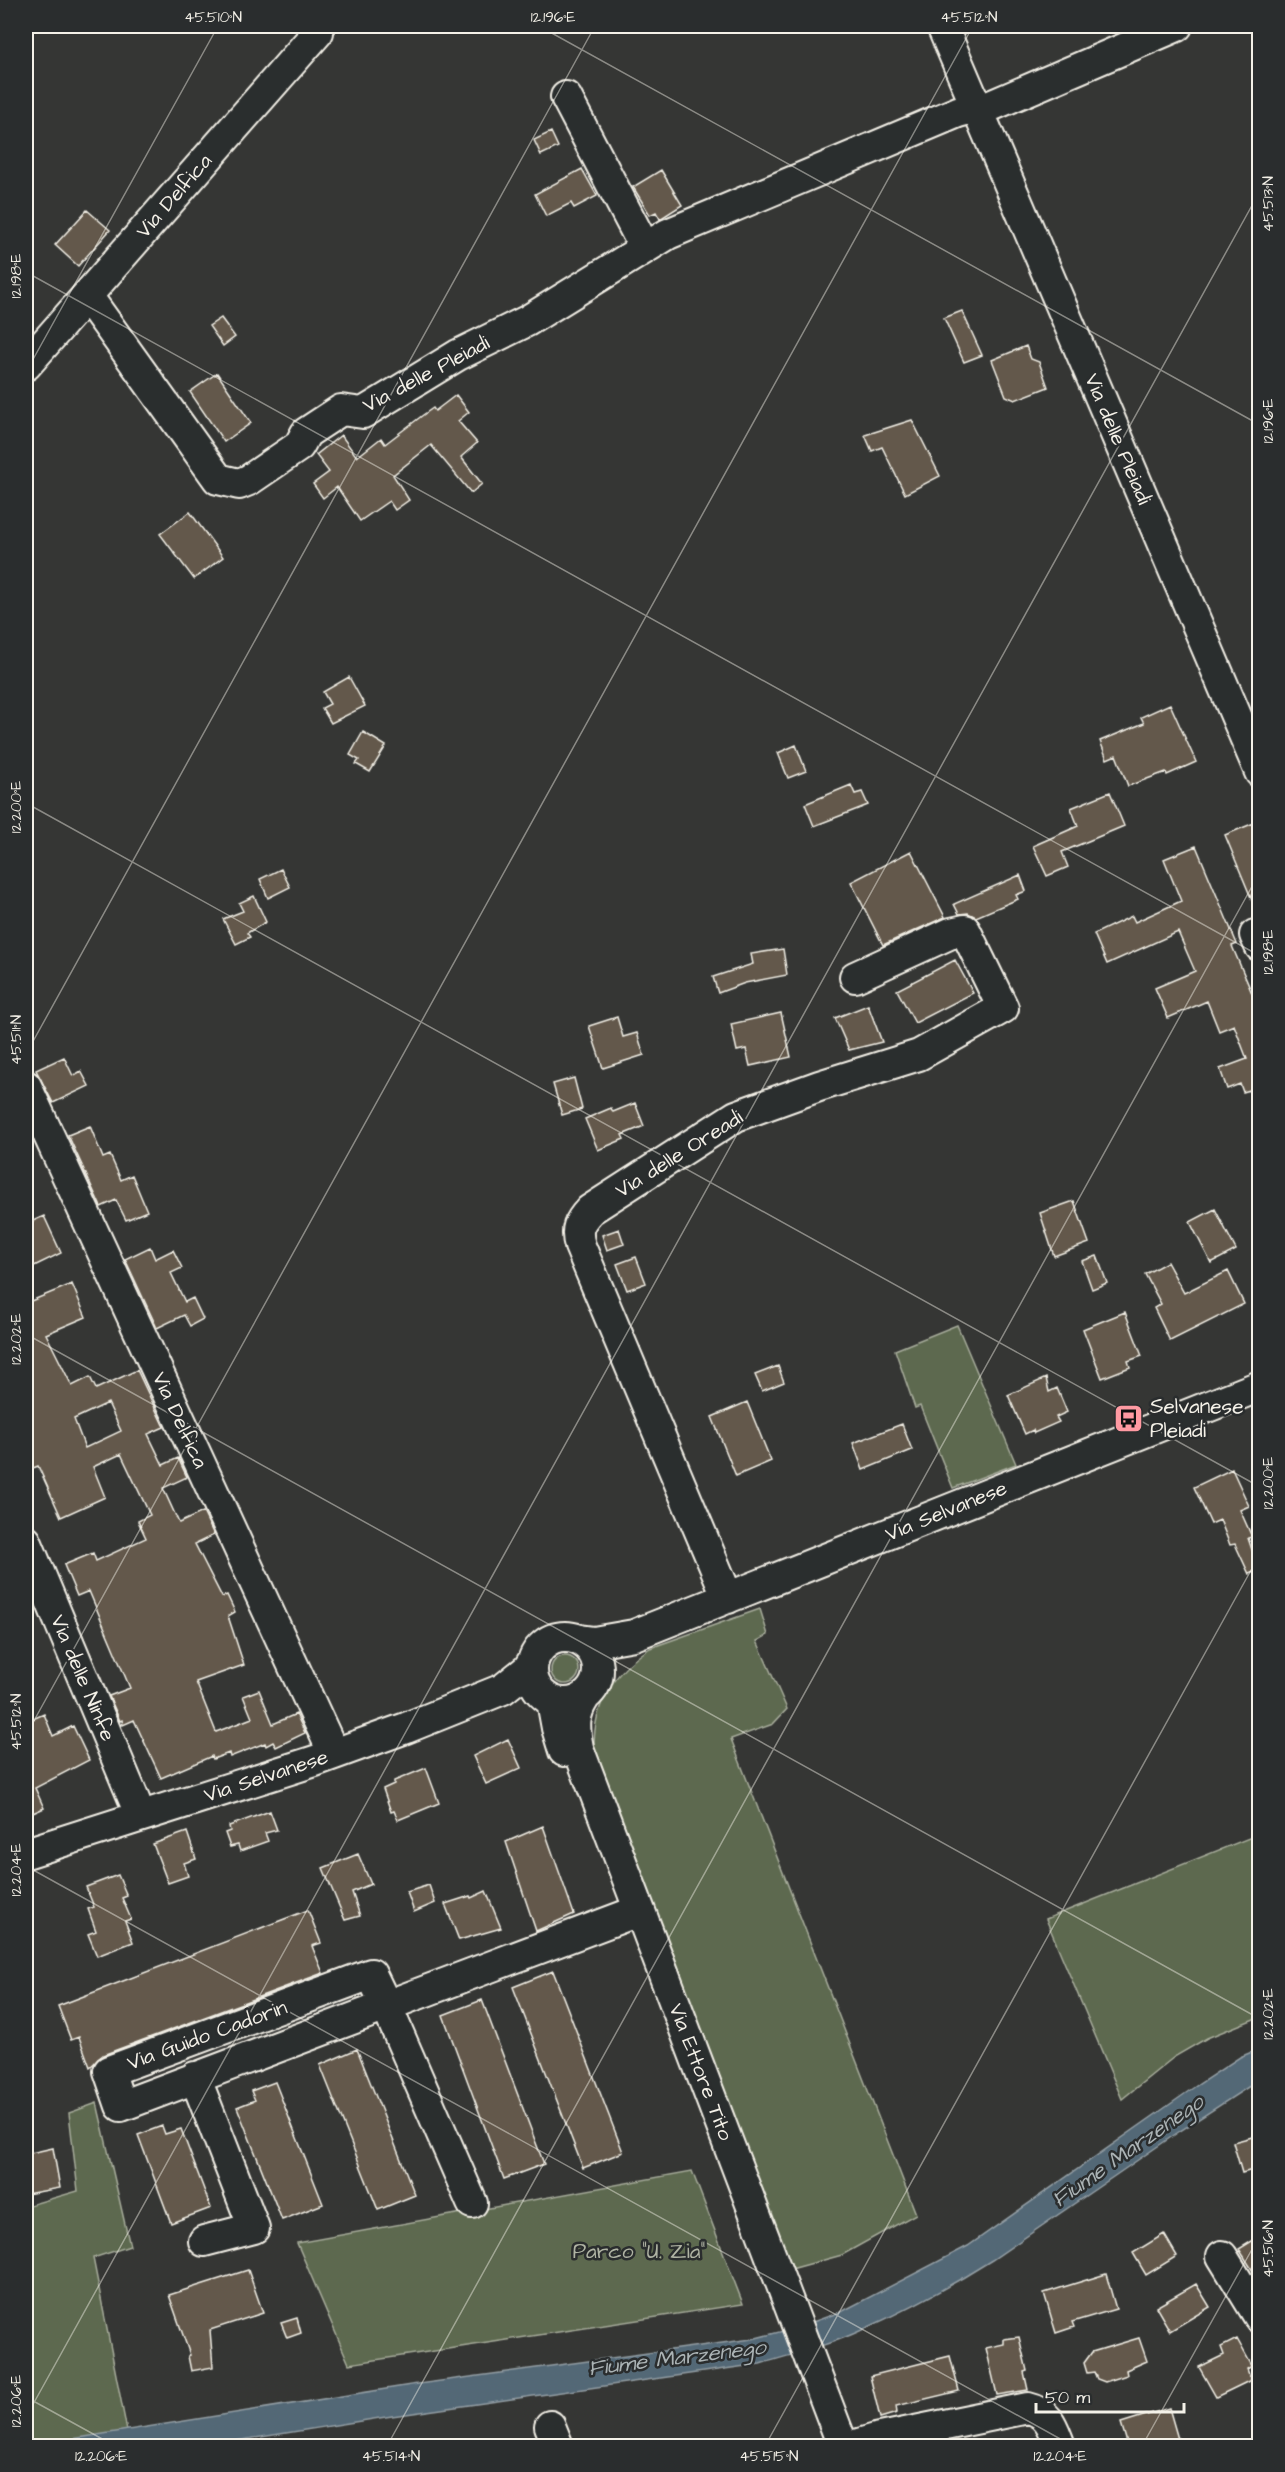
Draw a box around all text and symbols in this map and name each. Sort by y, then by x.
text: 45.510°N [184,7,242,28]
text: 12.196°E [531,7,575,28]
text: 45.512°N [941,7,997,28]
street label: Via Delfica [129,147,219,245]
text: 45.513°N [1258,176,1279,232]
text: 12.198°E [6,253,27,298]
street label: Via delle Pleiadi [357,328,495,420]
street label: Via delle Pleiadi [1077,369,1159,509]
text: 12.196°E [1258,399,1279,443]
text: 12.200°E [6,781,27,833]
text: 12.198°E [1258,929,1279,974]
text: 45.511°N [6,1015,27,1065]
street label: Via delle Oreadi [610,1103,748,1205]
text: 12.202°E [6,1313,27,1365]
street label: Via Delfica [145,1367,215,1473]
place label: Selvanese Pleiadi [1150,1392,1244,1445]
bus stop icon: Selvanese Pleiadi [1113,1402,1145,1434]
text: 12.200°E [1258,1457,1279,1509]
street label: Via Selvanese [881,1473,1011,1549]
street label: Via delle Ninfe [43,1610,123,1746]
text: 45.512°N [6,1694,27,1750]
street label: Via Selvanese [200,1742,332,1810]
text: 12.204°E [6,1843,27,1897]
text: 12.202°E [1258,1988,1279,2040]
street label: Via Guido Cadorin [123,1993,291,2077]
street label: Via Ettore Tito [662,1999,741,2145]
water label: Fiume Marzenego [1046,2086,1212,2216]
text: 45.516°N [1258,2220,1279,2278]
park label: Parco "U. Zia" [573,2237,705,2266]
water label: Fiume Marzenego [587,2332,769,2385]
text: 12.206°E [6,2375,27,2427]
scale bar [1036,2376,1184,2414]
text: 50 m [1045,2385,1090,2410]
text: 12.206°E [75,2446,127,2467]
text: 45.514°N [362,2446,420,2467]
text: 45.515°N [740,2446,798,2467]
text: 12.204°E [1033,2446,1087,2467]

